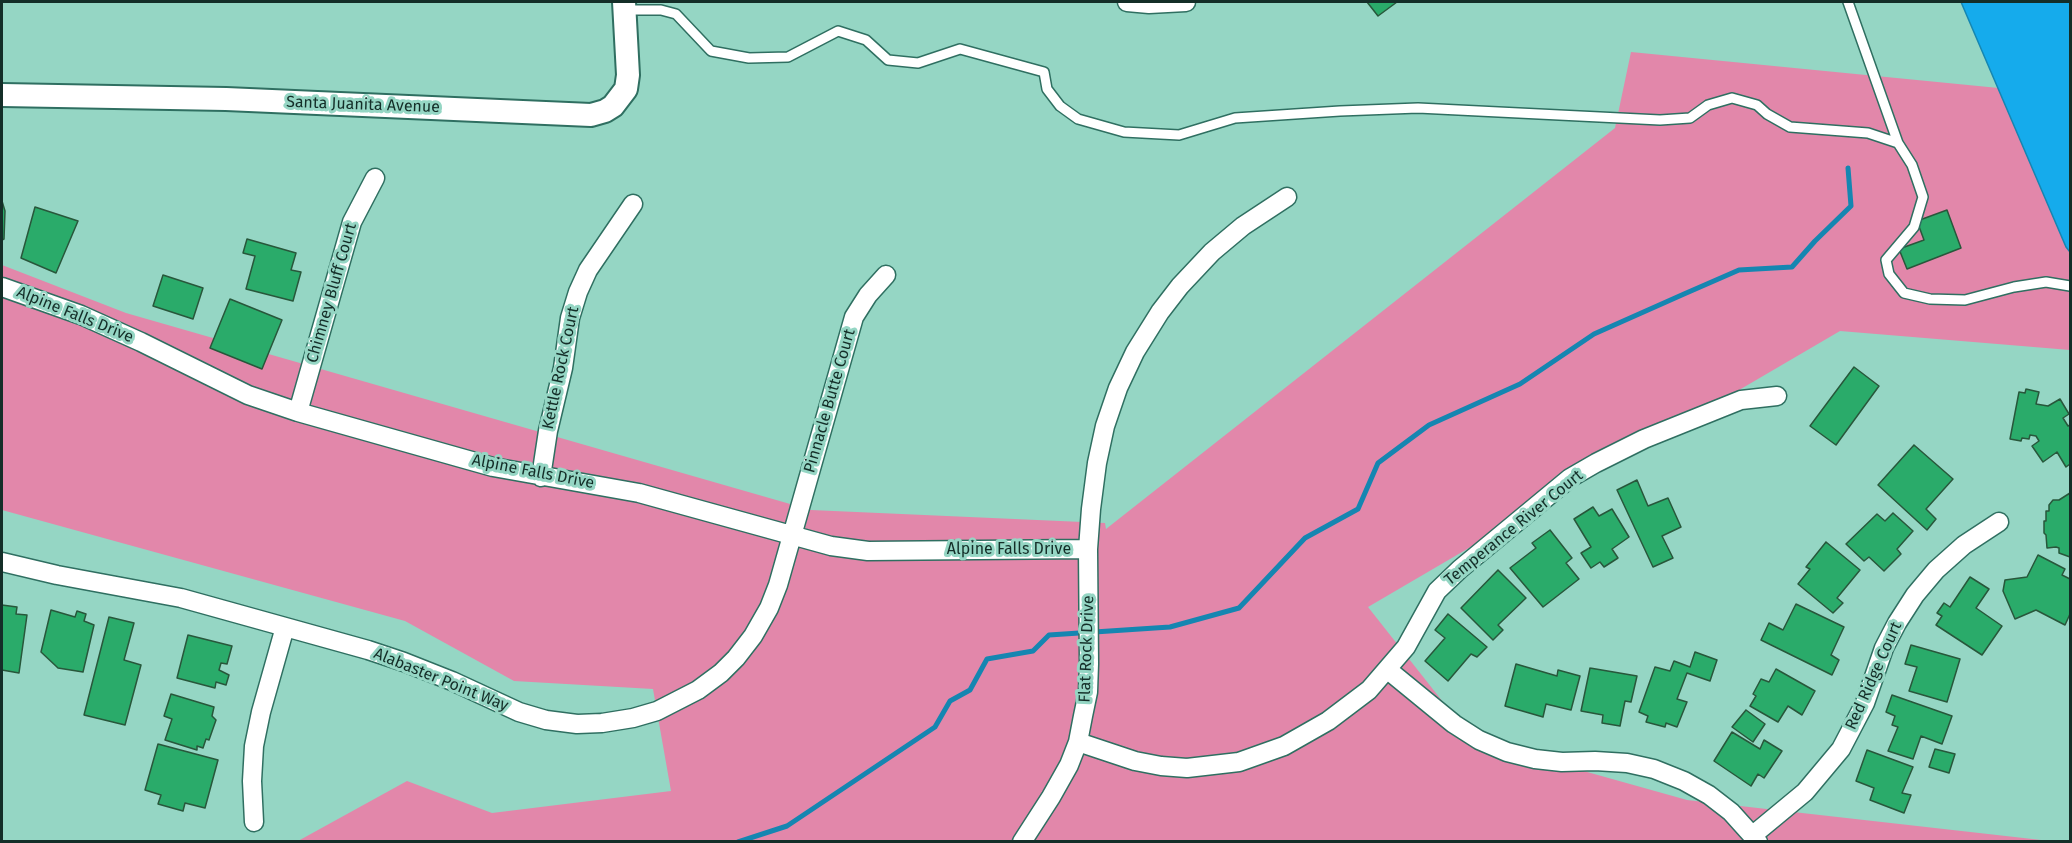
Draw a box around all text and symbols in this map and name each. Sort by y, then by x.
street label: Santa Juanita Avenue [286,93,440,117]
street label: Chimney Bluff Court [303,221,361,365]
street label: Alpine Falls Drive [14,283,136,347]
street label: Kettle Rock Court [539,305,583,431]
street label: Pinnacle Butte Court [800,327,860,475]
street label: Alpine Falls Drive [470,451,596,493]
street label: Temperance River Court [1441,466,1587,590]
street label: Alpine Falls Drive [947,540,1071,560]
street label: Flat Rock Drive [1076,595,1098,703]
street label: Red Ridge Court [1842,619,1906,733]
street label: Alabaster Point Way [371,644,511,716]

